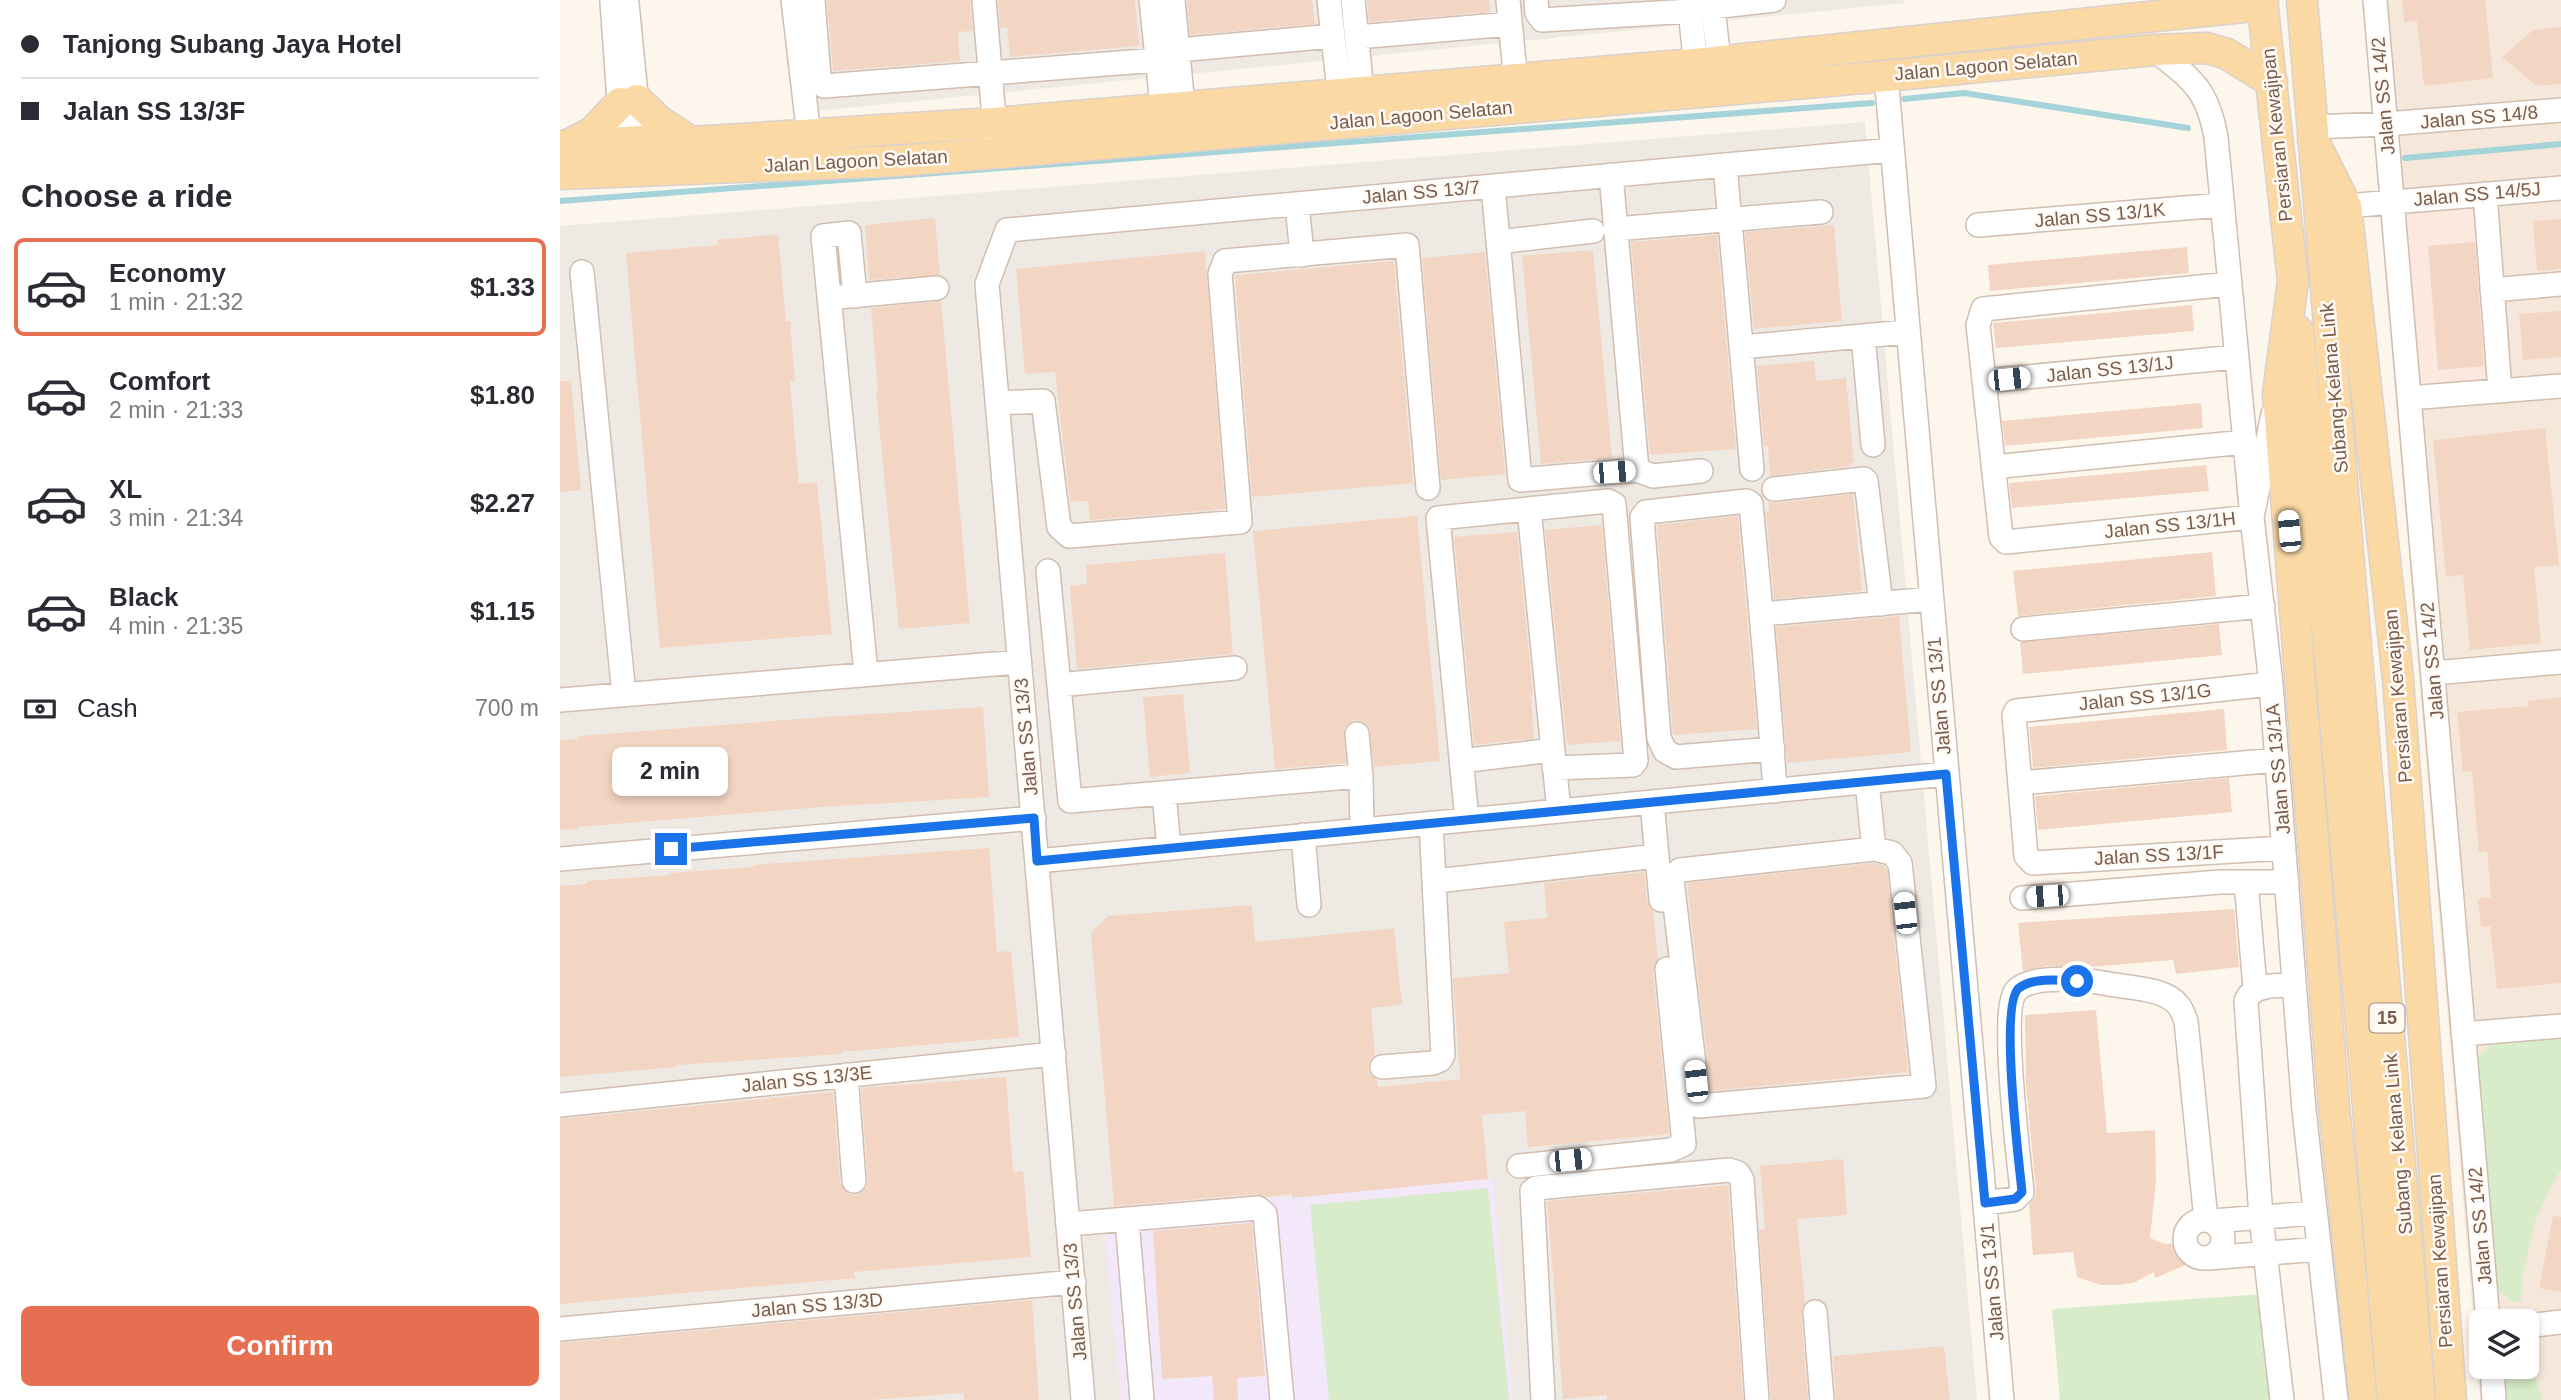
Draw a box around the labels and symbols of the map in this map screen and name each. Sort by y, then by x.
street label: Jalan SS 14/2 [2367,36,2399,156]
street label: Persiaran Kewajipan [2257,47,2297,223]
street label: Jalan Lagoon Selatan [1894,48,2078,84]
street label: Jalan Lagoon Selatan [1329,97,1513,133]
street label: Jalan SS 14/8 [2419,101,2539,133]
street label: Jalan Lagoon Selatan [764,146,948,176]
street label: Jalan SS 13/7 [1361,176,1481,208]
street label: Jalan SS 14/5J [2412,178,2542,210]
street label: Jalan SS 13/1K [2034,199,2166,231]
street label: Subang-Kelana Link [2316,301,2352,474]
street label: Jalan SS 13/1J [2045,352,2175,386]
car [1988,366,2031,392]
car [1593,460,1636,484]
street label: Jalan SS 13/1H [2103,508,2237,542]
car [2277,509,2302,553]
street label: Jalan SS 14/2 [2416,601,2448,721]
street label: Persiaran Kewajipan [2380,608,2416,784]
street label: Jalan SS 13/1 [1923,636,1955,756]
street label: Jalan SS 13/3 [1010,677,1042,797]
street label: Jalan SS 13/1G [2078,680,2212,714]
street label: Jalan SS 13/1A [2262,703,2294,835]
callout: 2 min [613,748,729,796]
route end [655,833,687,865]
street label: Jalan SS 13/1F [2094,841,2224,869]
car [2026,884,2069,908]
car [1893,891,1918,935]
route start [2061,965,2093,997]
road number: 15 [2370,1003,2404,1032]
street label: Subang - Kelana Link [2380,1052,2416,1235]
car [1684,1059,1709,1103]
street label: Jalan SS 13/3E [741,1062,873,1096]
car [1549,1147,1592,1173]
street label: Jalan SS 14/2 [2464,1166,2496,1286]
street label: Persiaran Kewajipan [2423,1173,2457,1349]
street label: Jalan SS 13/1 [1976,1222,2008,1342]
street label: Jalan SS 13/3 [1059,1242,1091,1362]
street label: Jalan SS 13/3D [750,1289,884,1321]

